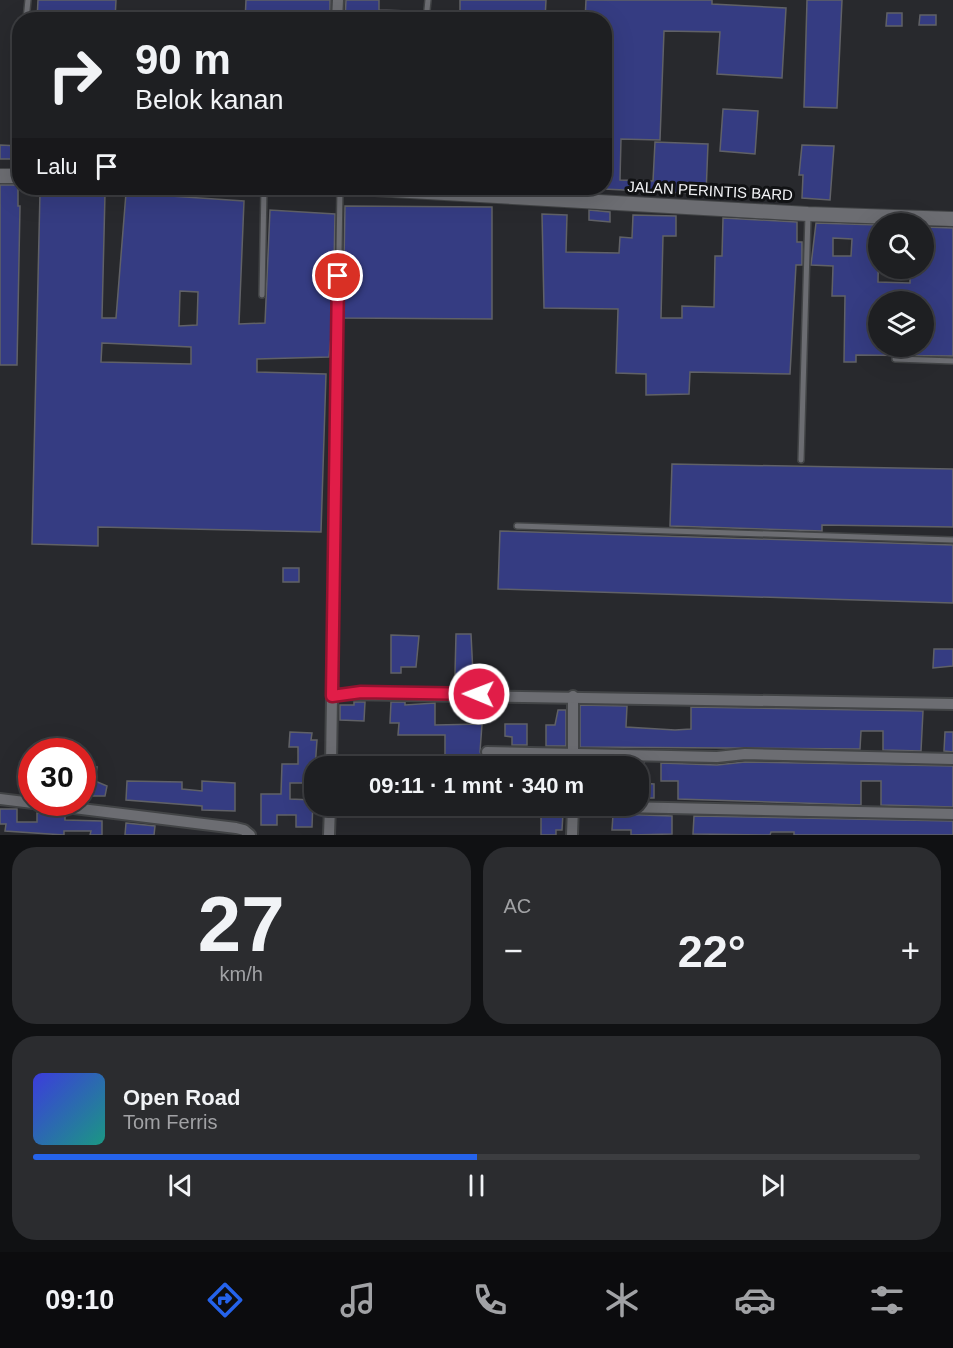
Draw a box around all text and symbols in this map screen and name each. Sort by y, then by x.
icon: right [36,36,114,114]
text: 90 m [135,36,231,83]
text: Belok kanan [135,85,284,115]
icon: arrive [90,150,123,183]
text: Lalu [36,154,78,179]
street label: JALAN PERINTIS BARD [627,178,793,203]
map controls [868,213,934,357]
button: search [868,213,934,279]
pin [312,250,363,301]
icon: arrive [321,259,354,292]
button: layers [868,291,934,357]
position arrow [447,662,511,726]
speed limit sign: 30 [18,738,96,816]
text: 09:11 · 1 mnt · 340 m [369,773,584,798]
text: 27 [198,880,285,968]
text: AC [504,895,531,917]
text: 22° [678,926,746,977]
text: − [504,932,523,969]
text: + [901,932,920,969]
text: km/h [220,963,263,985]
text: Open Road [123,1085,240,1110]
text: Tom Ferris [123,1111,217,1133]
icon: previous [164,1169,197,1202]
icon: pause [460,1169,493,1202]
icon: next [756,1169,789,1202]
icon: directions [204,1279,246,1321]
icon: music [337,1279,379,1321]
icon: phone [469,1279,511,1321]
icon: climate [601,1279,643,1321]
icon: car [734,1279,776,1321]
icon: filters [866,1279,908,1321]
text: 09:10 [45,1285,114,1315]

